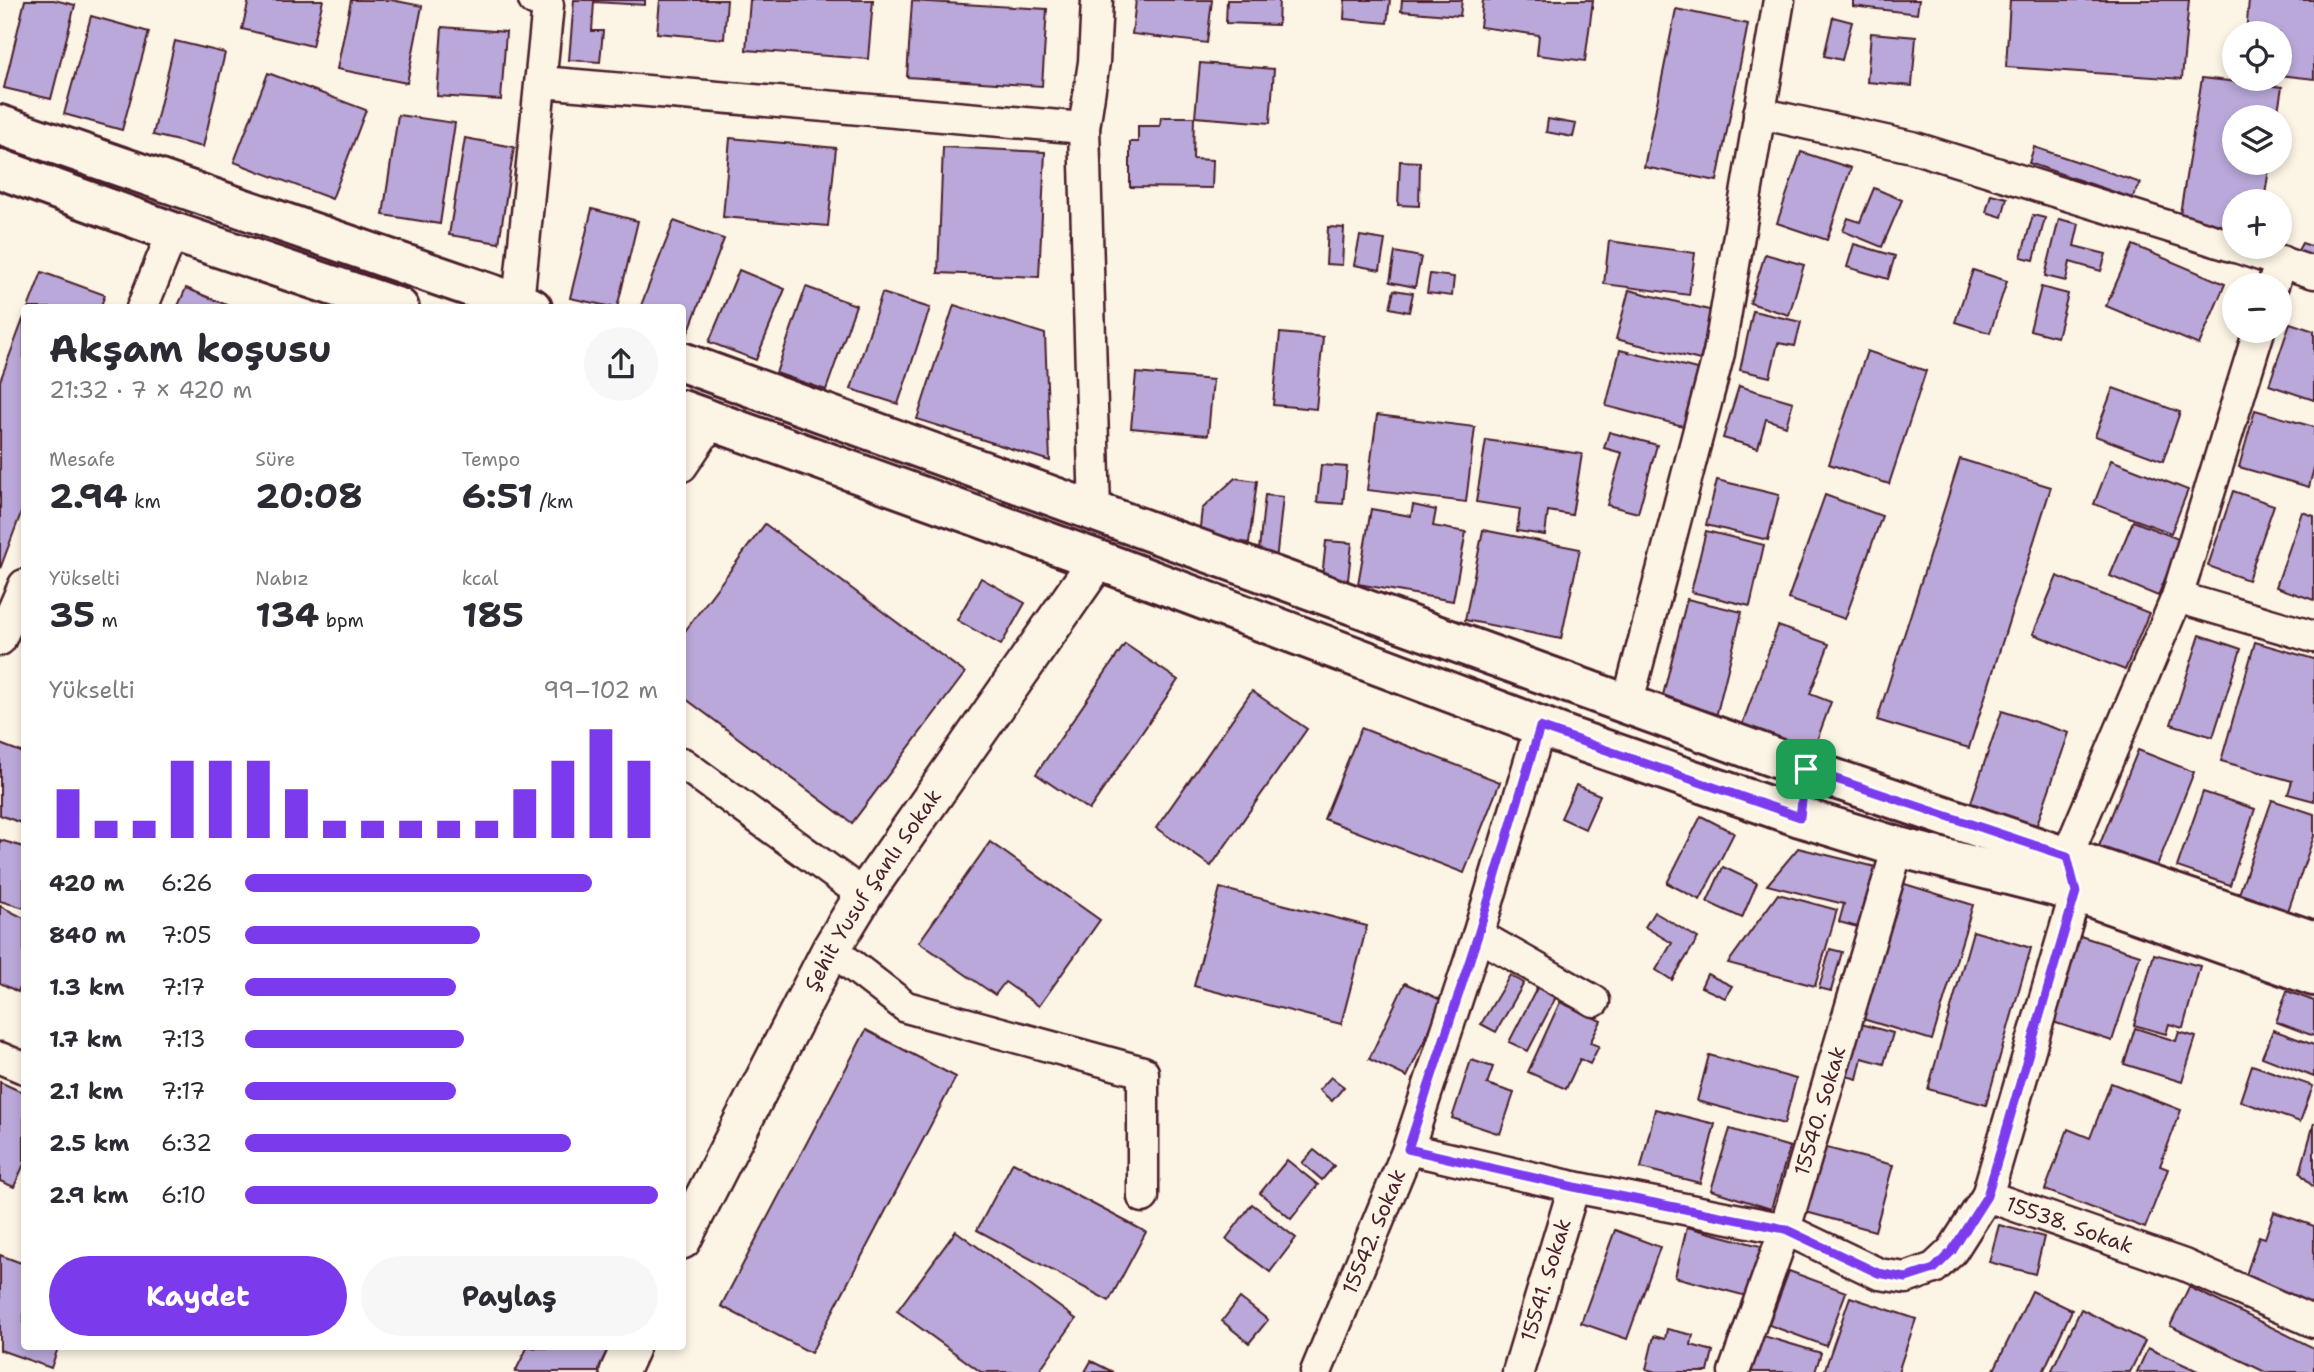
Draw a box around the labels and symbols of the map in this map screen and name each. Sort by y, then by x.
pin [1776,739,1836,799]
street label: Şehit Yusuf Şanlı Sokak [798,783,948,996]
street label: 15540. Sokak [1788,1043,1852,1179]
street label: 15542. Sokak [1336,1165,1412,1298]
street label: 15538. Sokak [2002,1190,2137,1260]
street label: 15541. Sokak [1514,1215,1578,1345]

